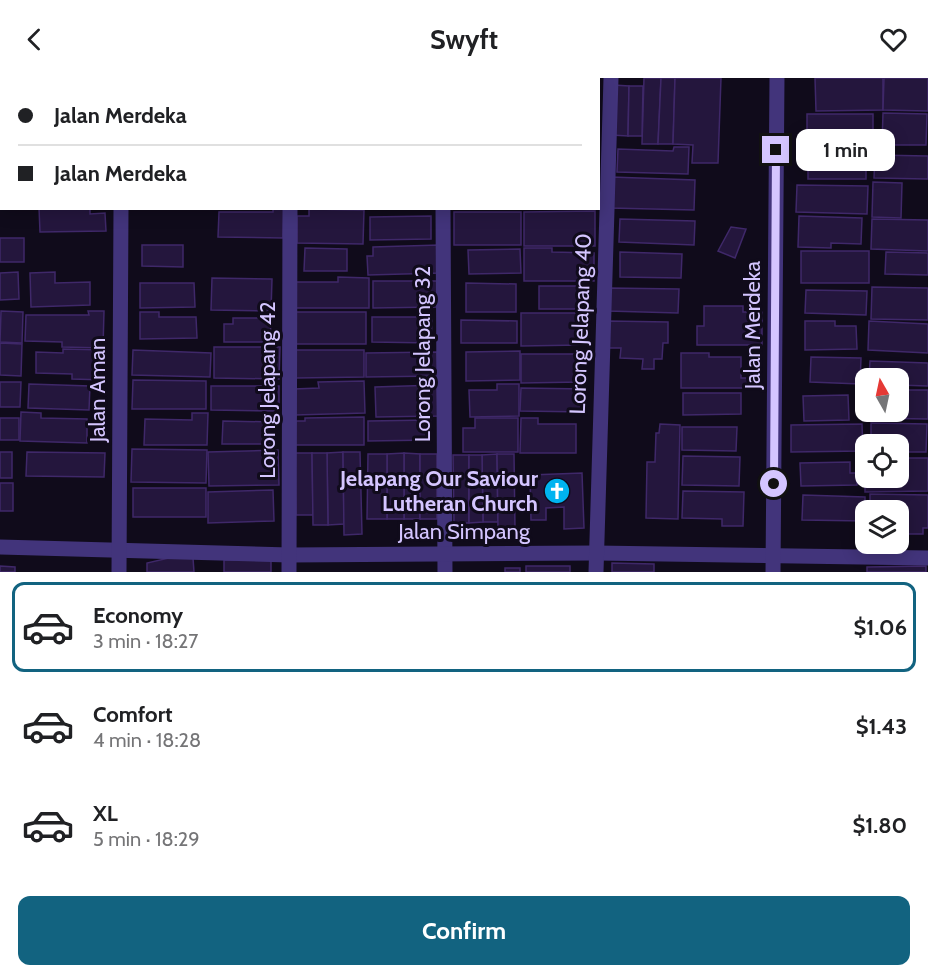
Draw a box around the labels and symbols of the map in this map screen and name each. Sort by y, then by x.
callout: 1 min [797,129,896,171]
route end [762,136,789,163]
street label: Lorong Jelapang 40 [564,233,597,415]
street label: Jalan Merdeka [739,260,766,390]
street label: Lorong Jelapang 32 [409,266,436,442]
street label: Lorong Jelapang 42 [254,301,281,479]
street label: Jalan Aman [84,338,111,443]
north arrow [855,368,909,422]
place label: Jelapang Our Saviour Lutheran Church [339,465,539,517]
route start [760,470,787,497]
church icon: Jelapang Our Saviour Lutheran Church [542,476,572,506]
street label: Jalan Simpang [397,518,531,545]

